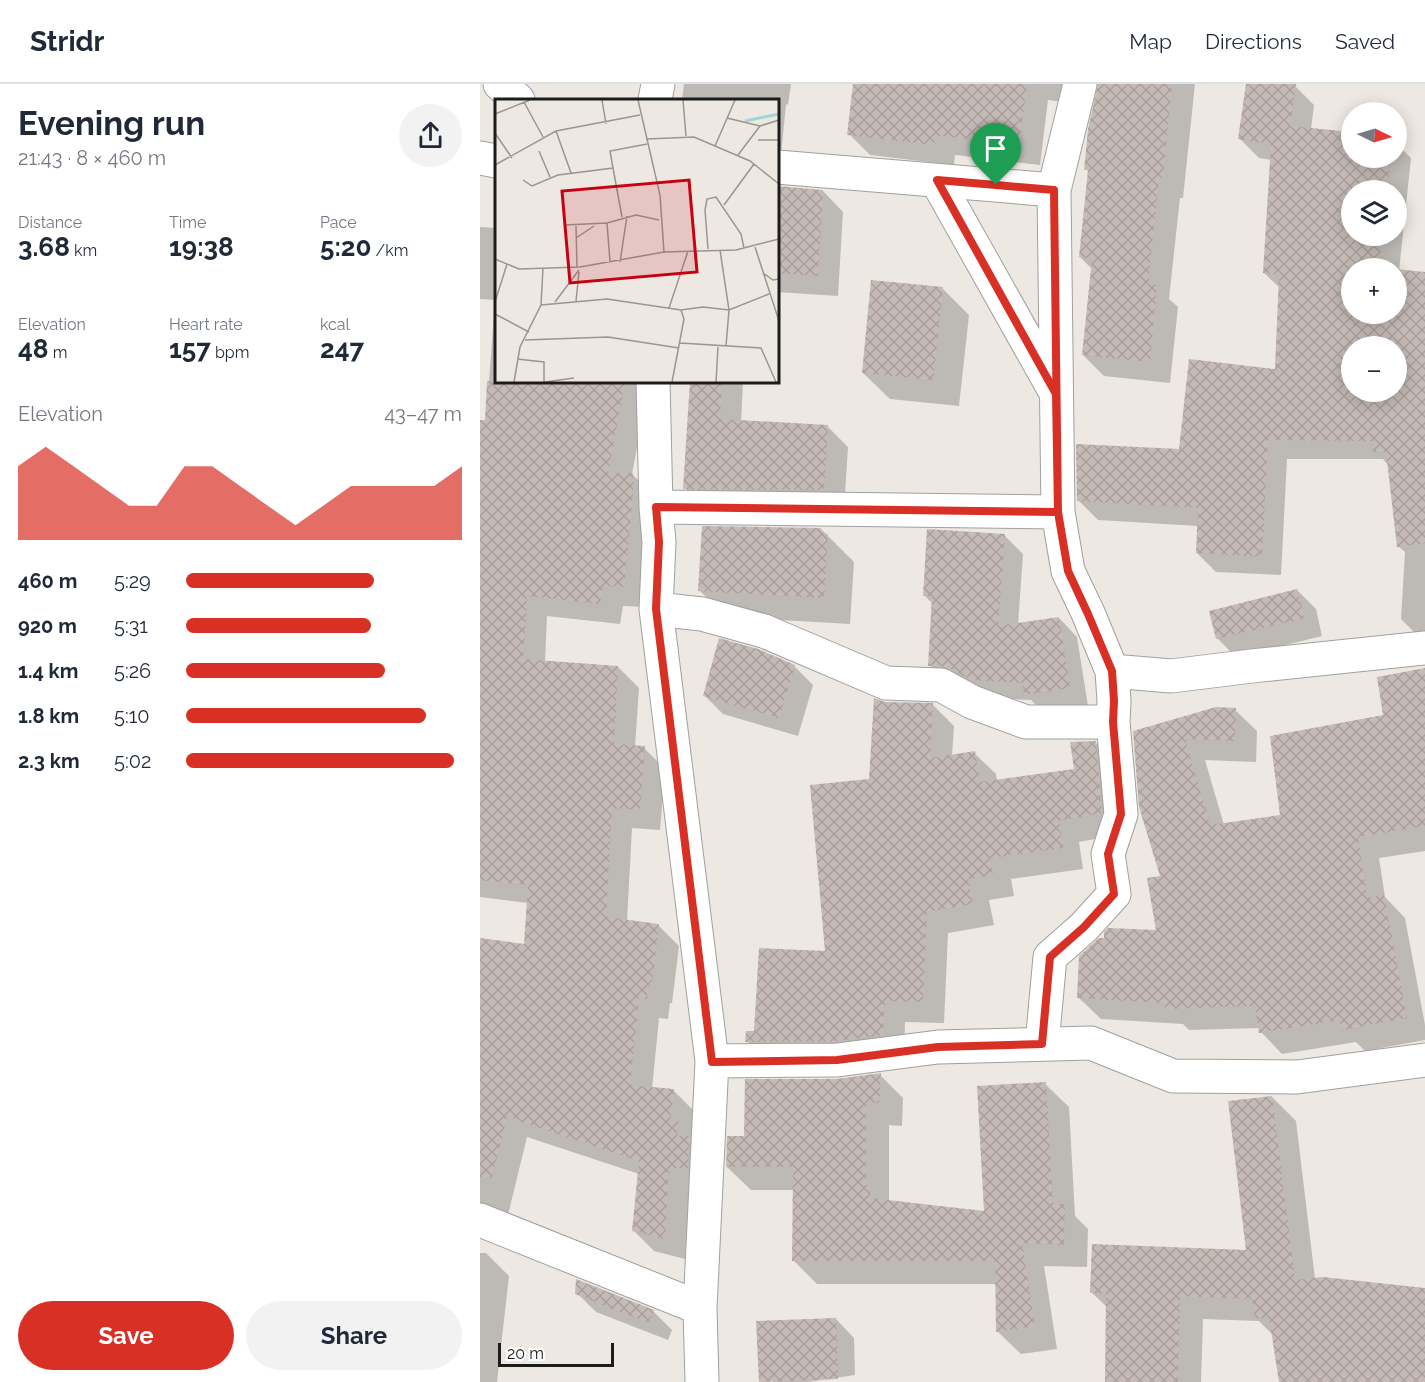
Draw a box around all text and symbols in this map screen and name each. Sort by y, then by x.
text: Stridr [30,25,104,58]
text: Map [1129,29,1172,54]
text: Directions [1205,29,1302,54]
text: Saved [1335,29,1395,54]
inset map [495,99,778,382]
north arrow [1341,102,1407,168]
map controls [1341,102,1407,402]
text: Evening run [18,104,205,143]
button: share [399,104,462,167]
pin [970,123,1021,185]
icon: arrive [979,132,1012,165]
text: 21:43 · 8 × 460 m [18,146,166,170]
button: layers [1341,180,1407,246]
text: Distance [18,213,82,232]
text: Time [169,213,206,232]
text: Pace [320,213,357,232]
text: 3.68 [18,232,70,262]
text: 19:38 [169,232,234,262]
text: 5:20 [320,232,371,262]
text: km [70,241,97,260]
text: /km [371,241,408,260]
button: + [1341,258,1407,324]
text: Elevation [18,315,86,334]
text: Heart rate [169,315,243,334]
text: kcal [320,315,350,334]
text: 48 [18,334,49,364]
text: 157 [169,334,211,364]
text: 247 [320,334,364,364]
button: − [1341,336,1407,402]
text: m [49,343,67,362]
text: bpm [211,343,249,362]
text: Elevation [18,402,103,426]
text: 43–47 m [384,402,462,426]
text: 460 m [18,569,77,593]
text: 5:29 [114,569,151,593]
text: 920 m [18,614,77,638]
text: 5:31 [114,614,148,638]
text: 1.4 km [18,659,78,683]
text: 5:26 [114,659,151,683]
text: 1.8 km [18,704,79,728]
text: 5:10 [114,704,149,728]
text: 2.3 km [18,749,80,773]
text: 5:02 [114,749,151,773]
button: Save [18,1301,234,1370]
button: Share [246,1301,462,1370]
scale bar [498,1340,614,1368]
text: 20 m [507,1344,544,1363]

